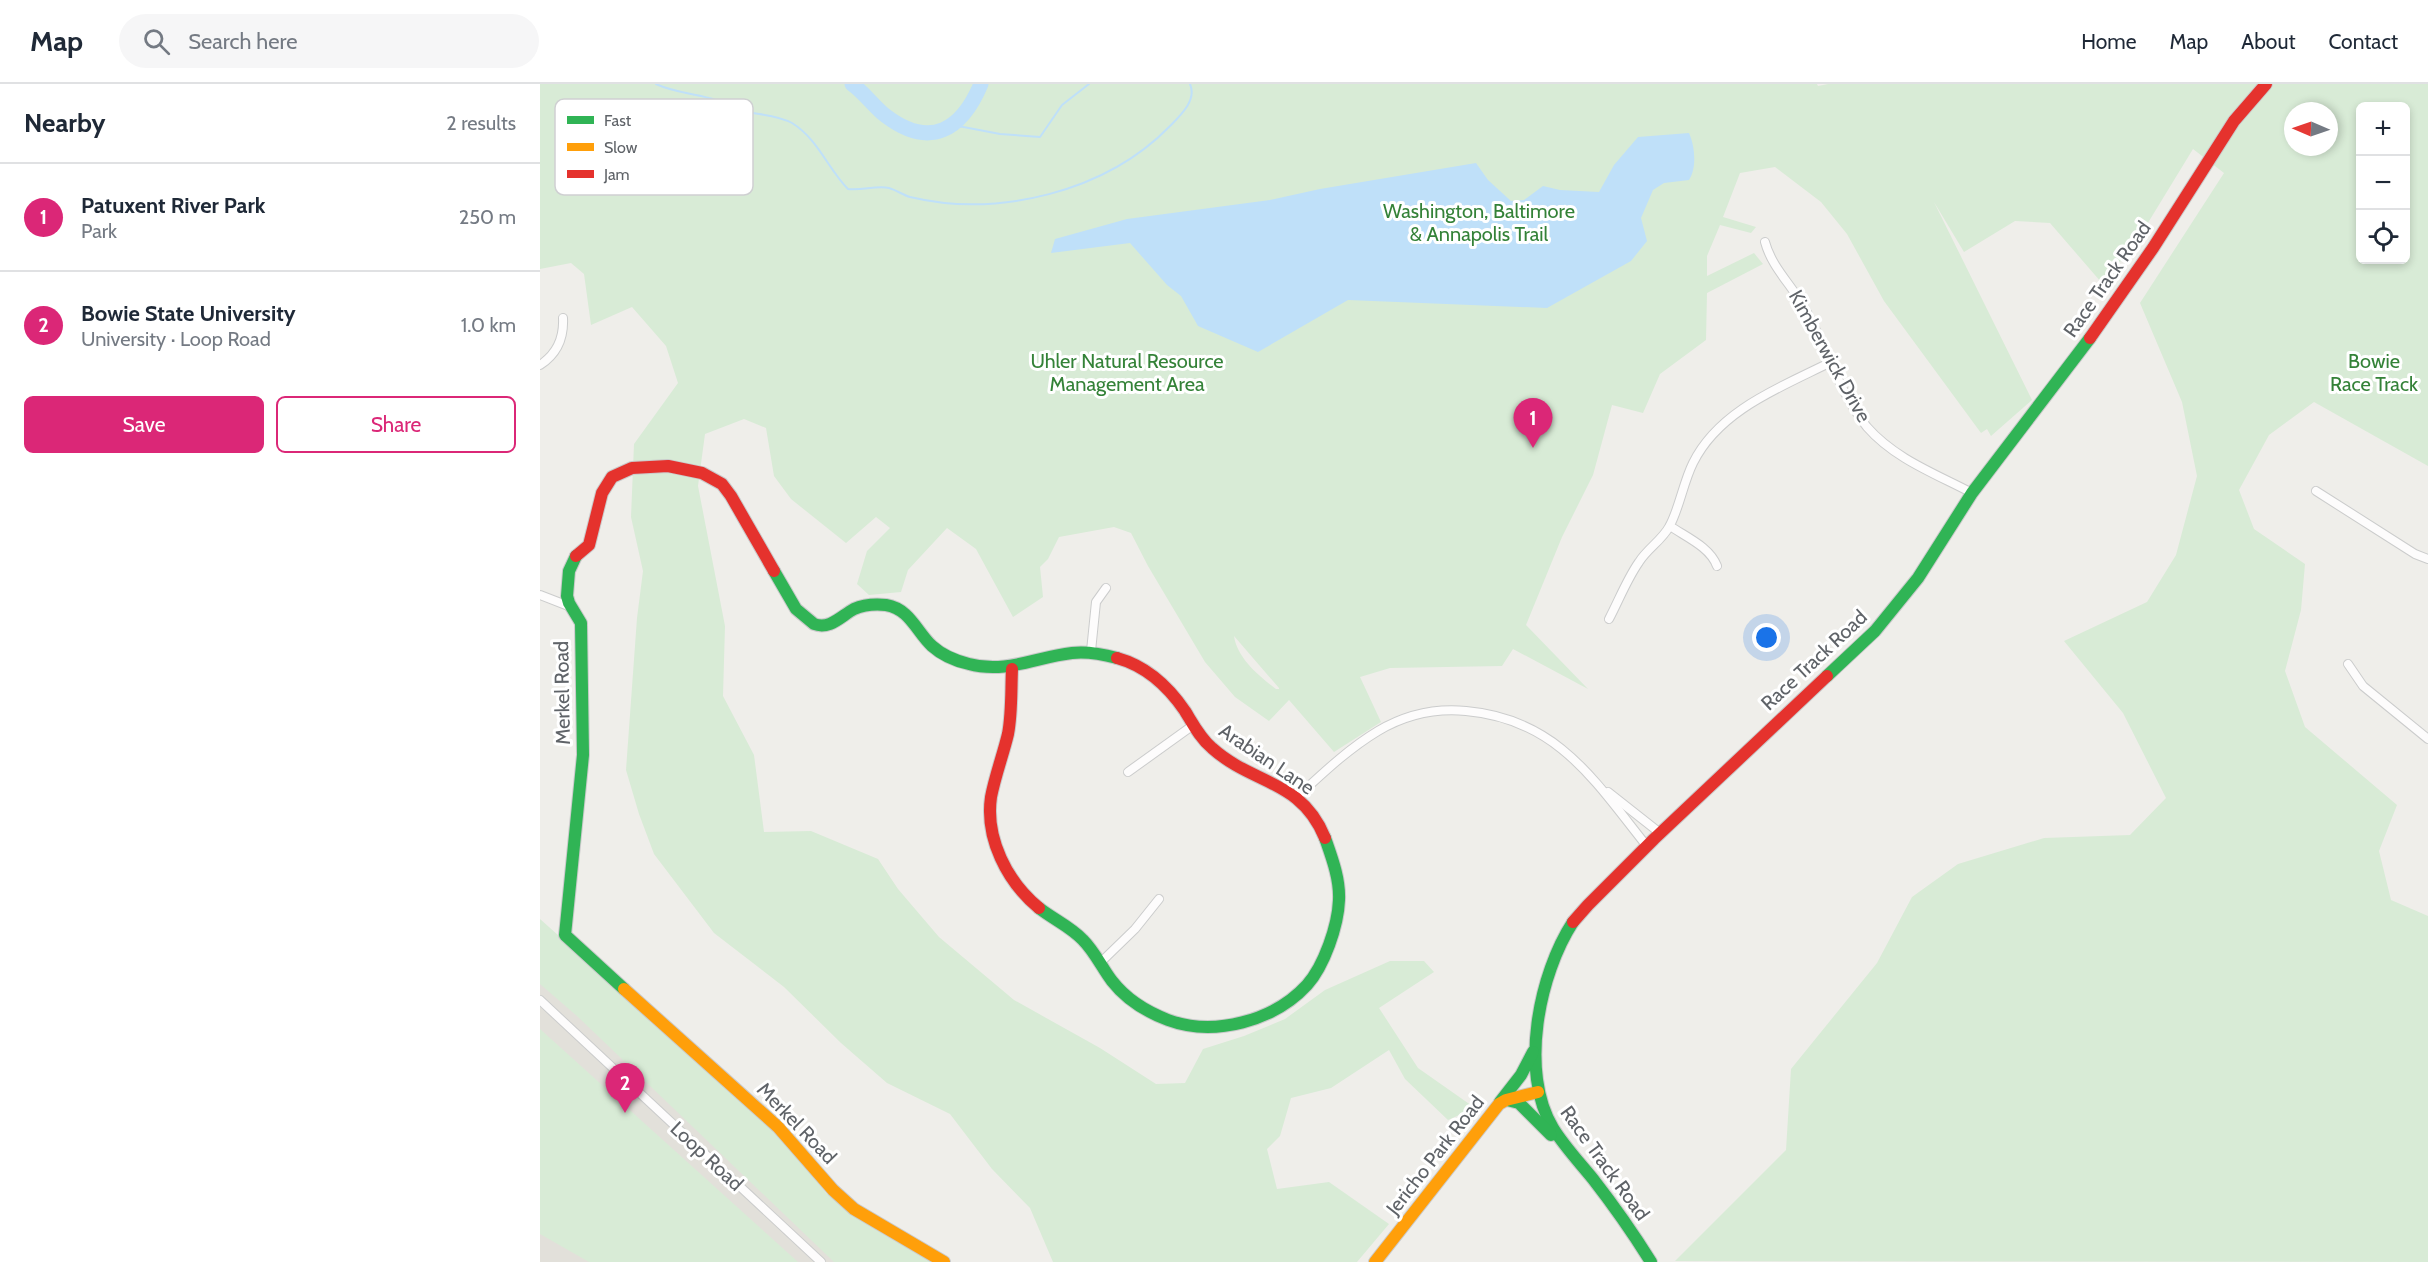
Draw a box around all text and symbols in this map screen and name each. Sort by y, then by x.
search box [119,14,539,68]
text: Map [30,24,83,58]
icon: search [140,25,173,58]
text: Search here [188,28,297,55]
text: Home [2081,29,2137,54]
text: Map [2170,29,2208,54]
text: About [2241,29,2295,54]
text: Contact [2328,29,2398,54]
legend [555,99,753,195]
north arrow [2284,102,2338,156]
map controls [2356,102,2410,264]
button: + [2356,102,2410,156]
text: Nearby [24,107,105,139]
text: 2 results [446,111,516,135]
text: Fast [604,111,632,130]
text: Slow [604,138,638,157]
button: − [2356,156,2410,210]
text: Jam [603,165,630,184]
text: Patuxent River Park [81,192,266,219]
park label: Washington, Baltimore & Annapolis Trail [1383,199,1575,246]
text: 1 [40,205,47,229]
text: 250 m [459,205,516,229]
button: locate [2356,210,2410,264]
street label: Race Track Road [2058,216,2156,342]
text: Park [81,219,117,243]
street label: Kimberwick Drive [1784,286,1876,426]
text: Bowie State University [81,300,296,327]
text: 2 [38,313,49,337]
text: 1.0 km [461,313,516,337]
text: University · Loop Road [81,327,271,351]
park label: Uhler Natural Resource Management Area [1030,349,1224,396]
park label: Bowie Race Track [2330,349,2418,396]
button: Save [24,396,264,453]
button: Share [276,396,516,453]
pin: 1 [1514,398,1552,448]
street label: Race Track Road [1756,605,1872,715]
your location [1752,623,1781,652]
street label: Merkel Road [549,641,575,745]
street label: Arabian Lane [1215,718,1319,800]
pin: 2 [606,1064,644,1113]
street label: Merkel Road [752,1077,842,1169]
street label: Jericho Park Road [1380,1090,1489,1220]
street label: Race Track Road [1555,1101,1655,1225]
street label: Loop Road [666,1116,748,1196]

